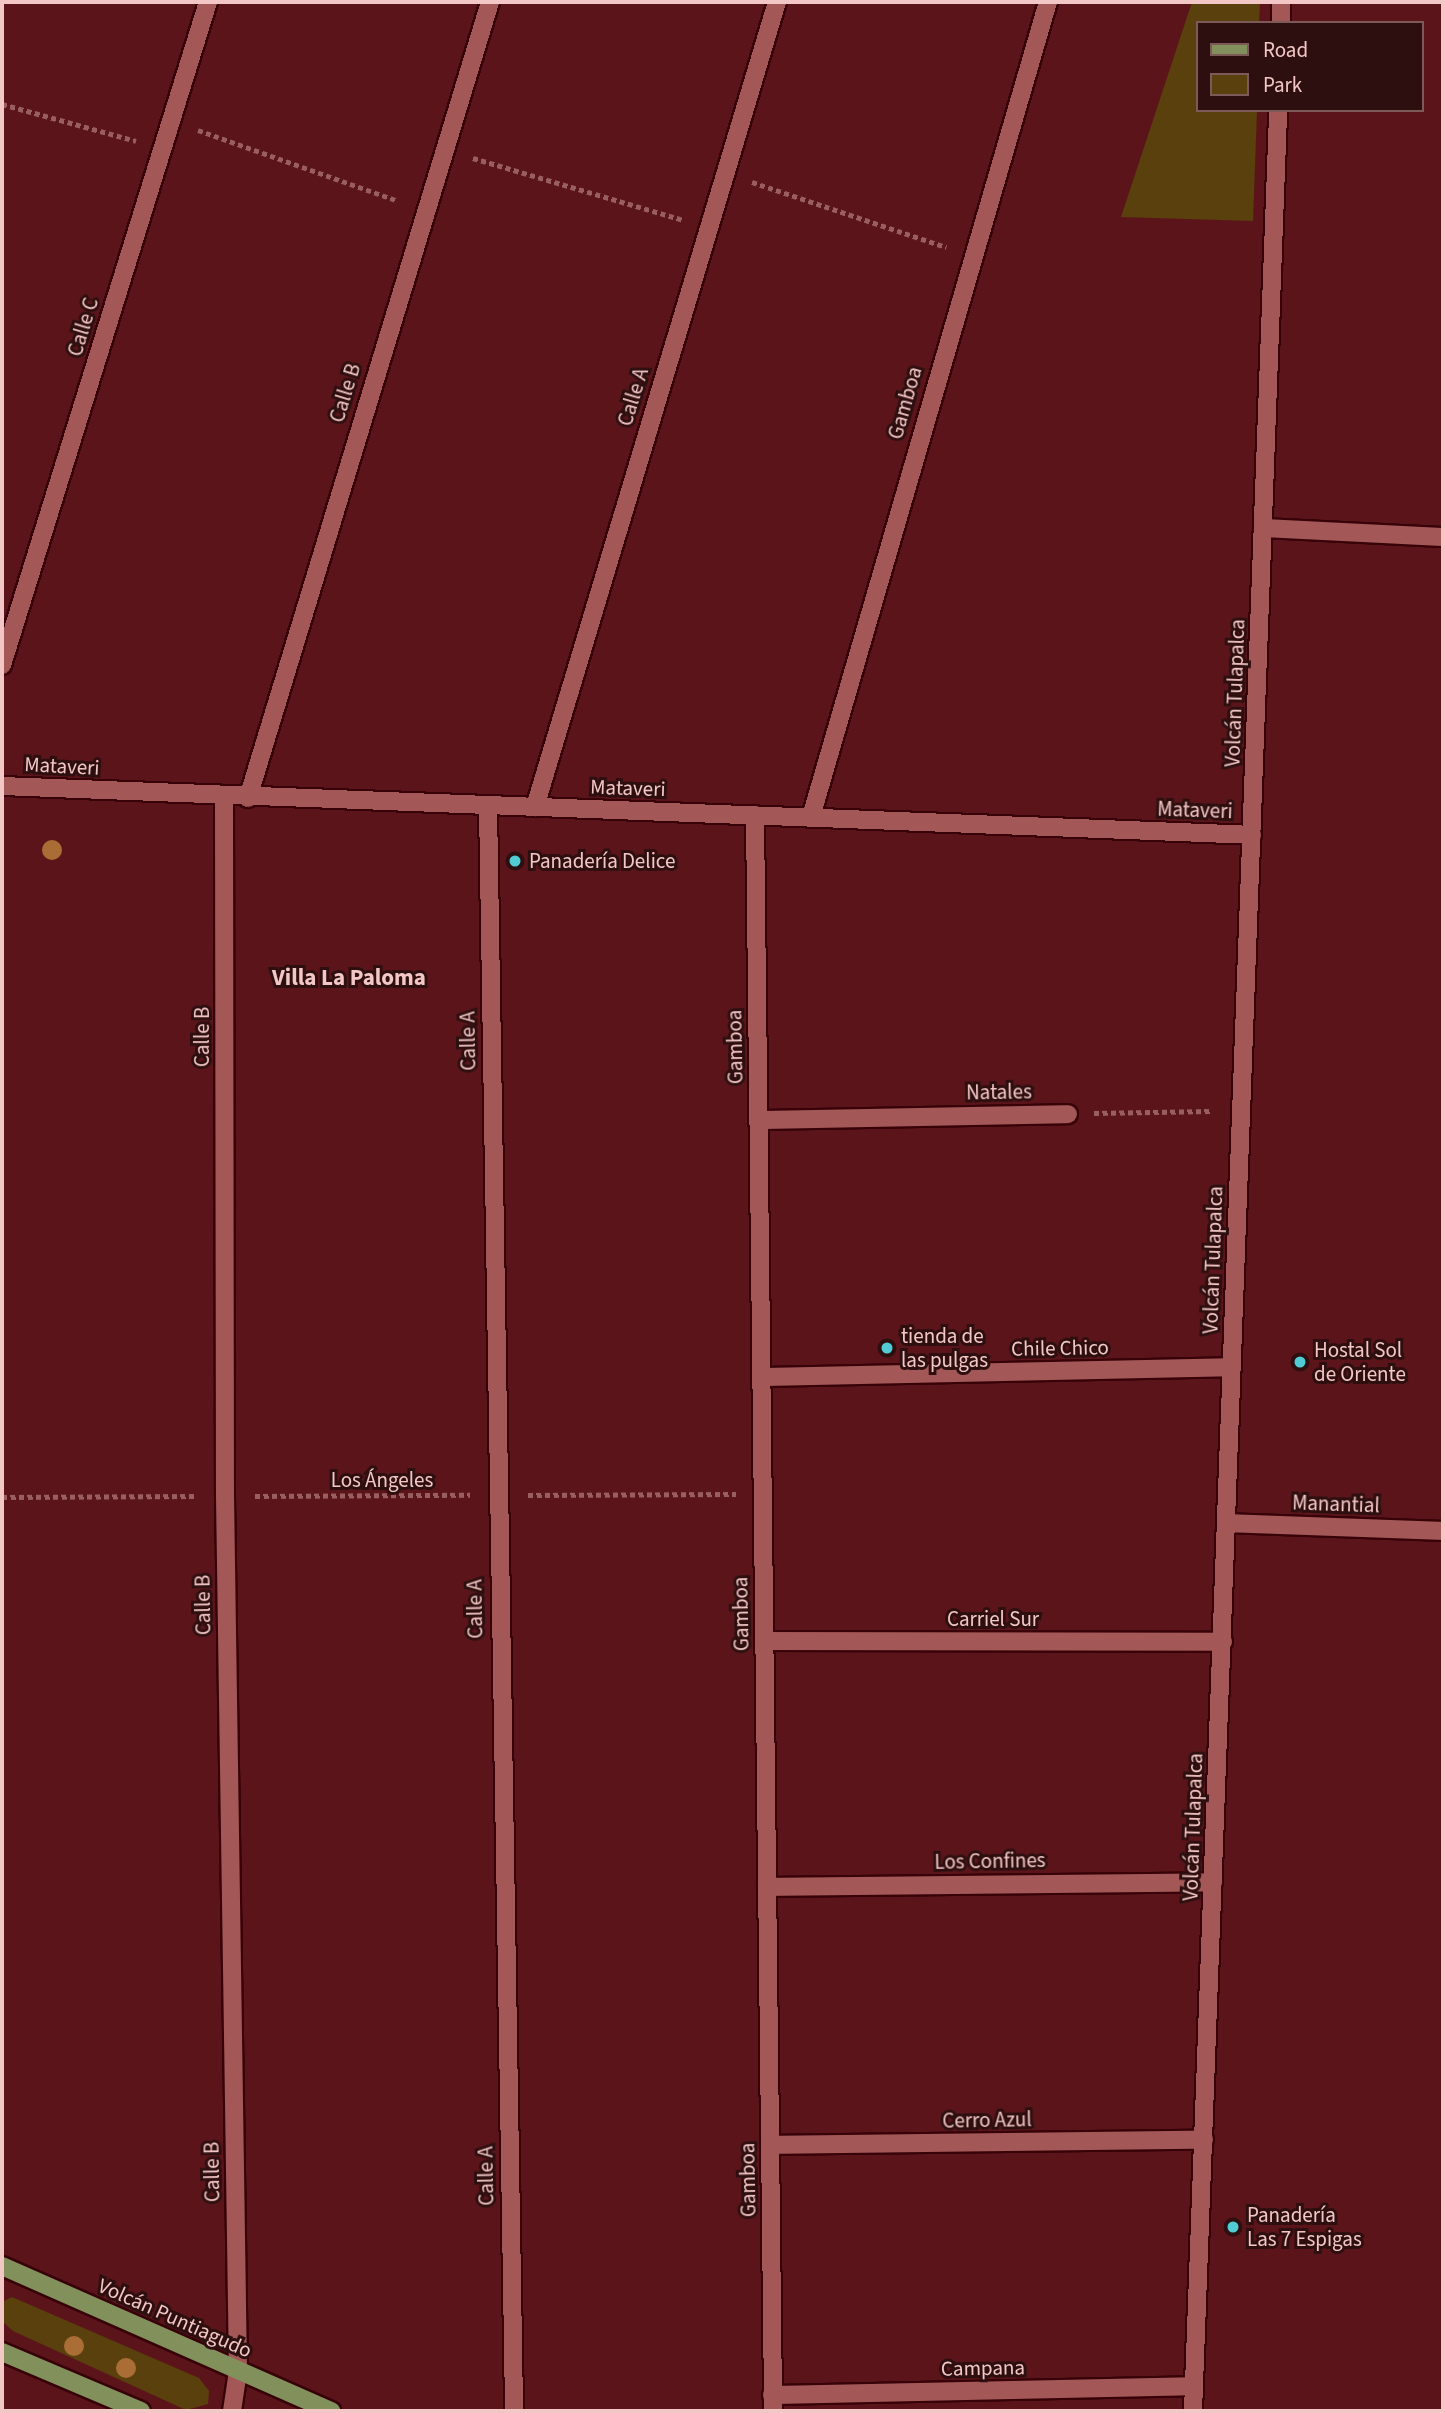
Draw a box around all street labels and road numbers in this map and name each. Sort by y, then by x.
street label: Calle C [62,295,104,359]
street label: Calle B [324,361,366,425]
street label: Gamboa [883,364,927,442]
street label: Calle A [612,365,654,429]
street label: Volcán Tulapalca [1220,619,1250,767]
street label: Mataveri [24,751,100,781]
street label: Mataveri [590,774,666,802]
street label: Mataveri [1157,796,1233,824]
street label: Calle B [189,1007,215,1067]
street label: Gamboa [722,1010,748,1084]
street label: Calle A [455,1011,481,1071]
street label: Natales [966,1079,1032,1105]
street label: Volcán Tulapalca [1198,1186,1228,1334]
street label: Chile Chico [1011,1335,1109,1361]
street label: Los Ángeles [331,1467,433,1493]
street label: Manantial [1292,1490,1380,1518]
street label: Calle B [190,1575,216,1635]
street label: Gamboa [728,1577,754,1651]
street label: Calle A [462,1579,488,1639]
street label: Carriel Sur [947,1606,1039,1632]
street label: Volcán Tulapalca [1178,1753,1208,1901]
street label: Los Confines [934,1847,1046,1875]
street label: Cerro Azul [942,2107,1032,2133]
street label: Calle B [199,2142,225,2202]
street label: Gamboa [735,2143,761,2217]
street label: Calle A [473,2146,499,2206]
street label: Volcán Puntiagudo [94,2273,256,2363]
street label: Campana [941,2355,1025,2381]

